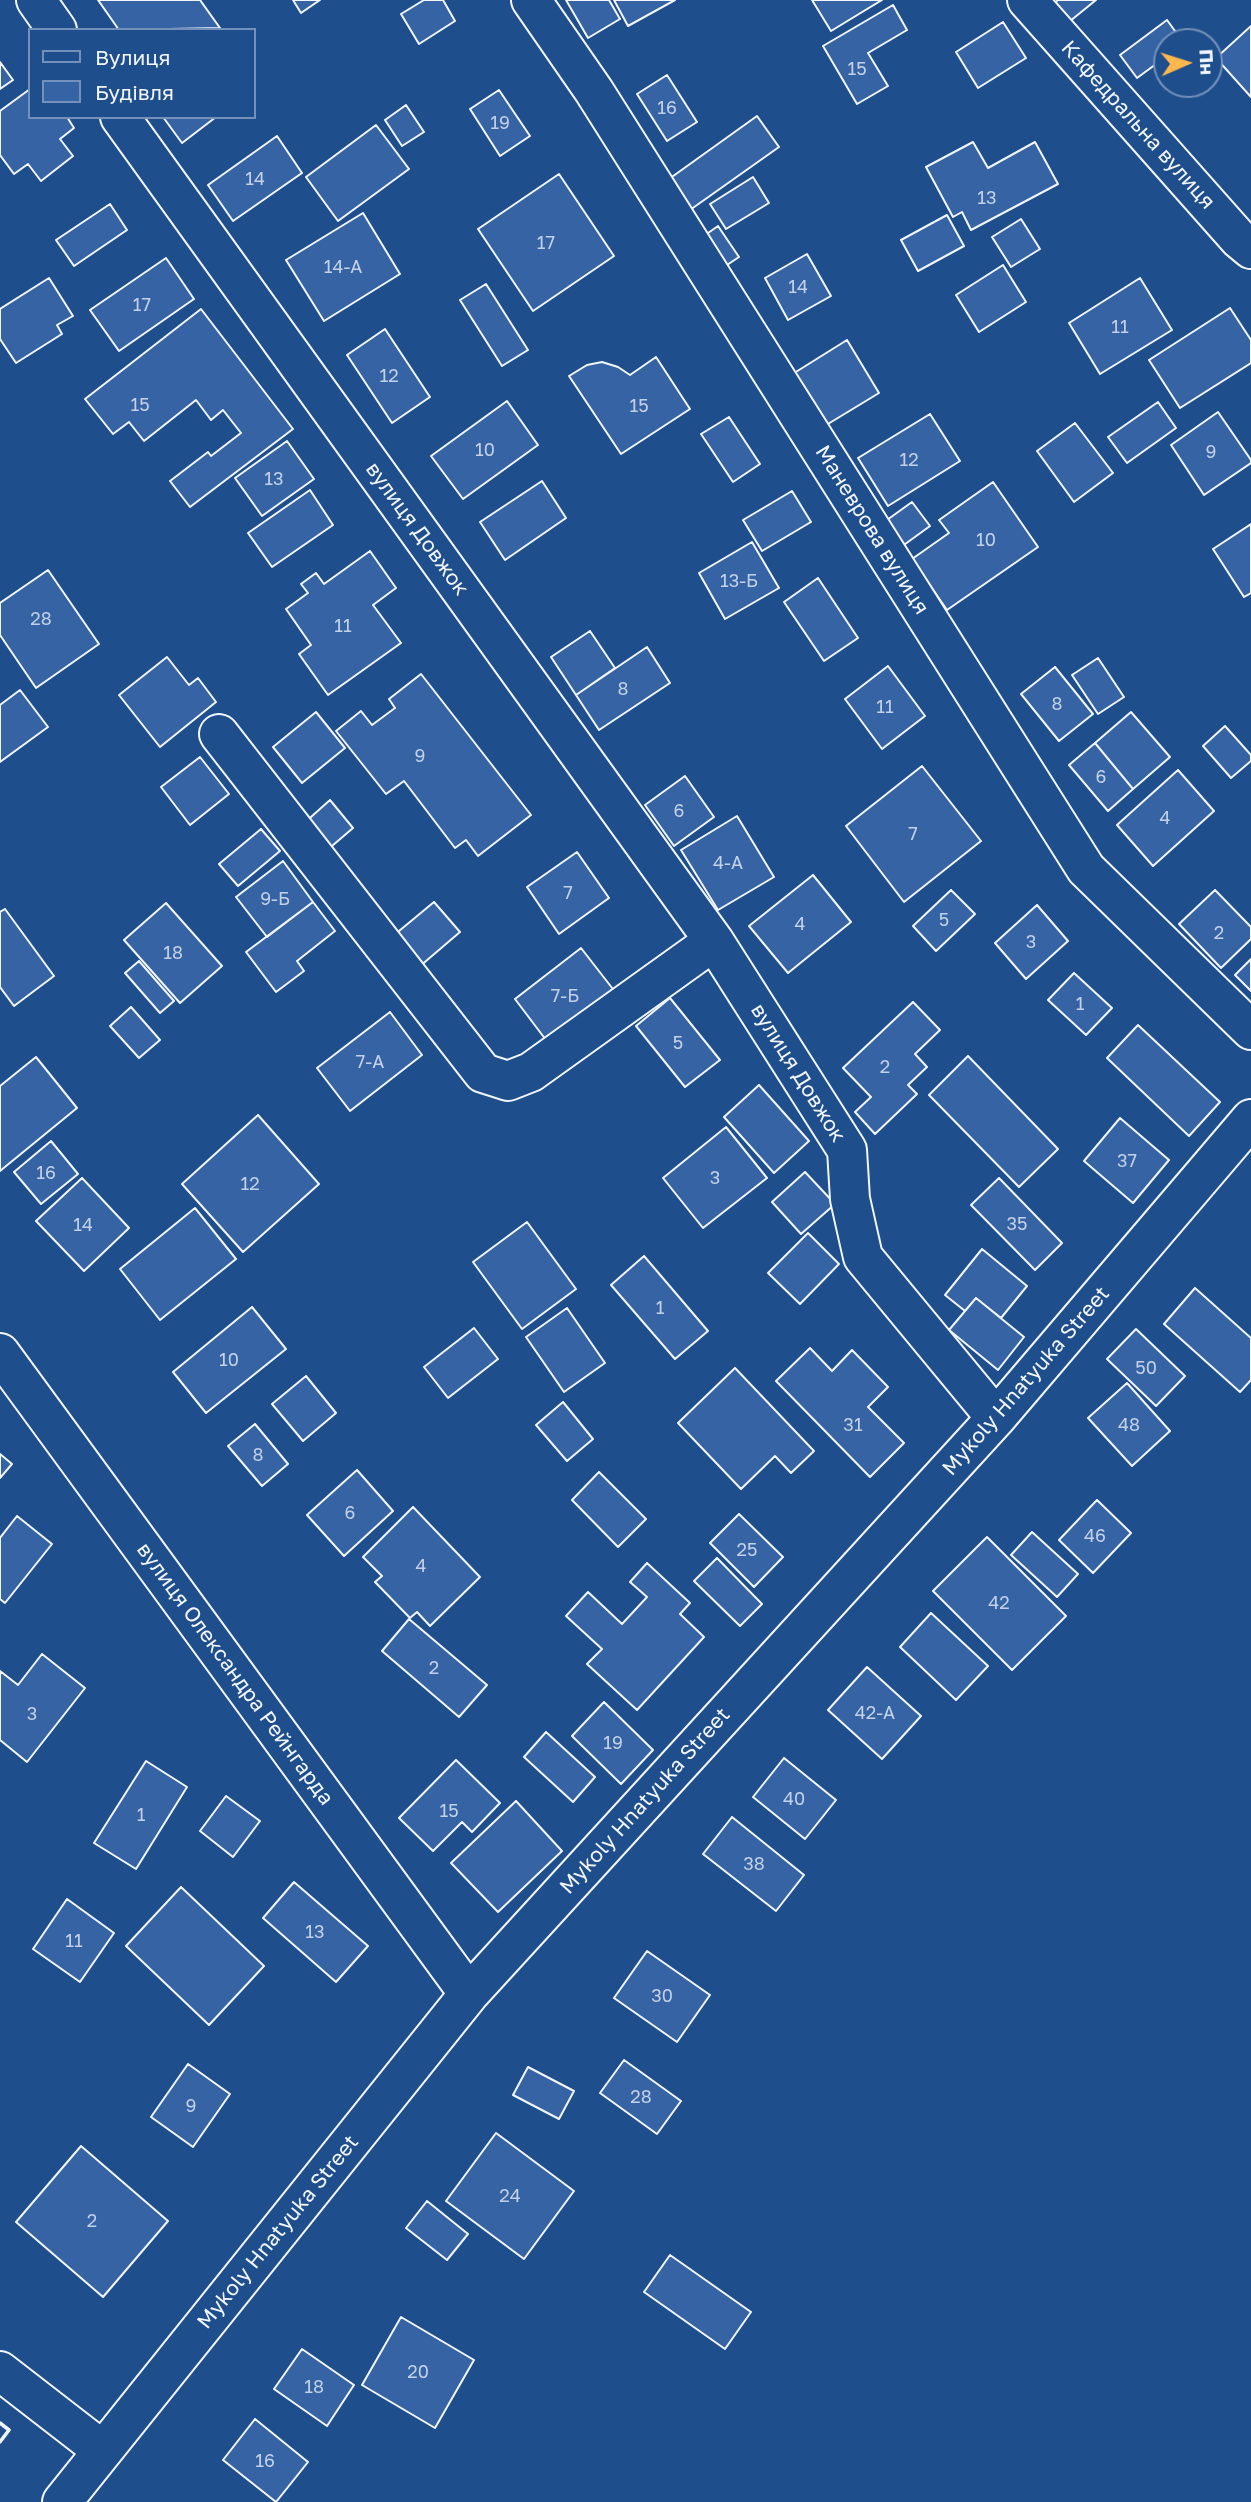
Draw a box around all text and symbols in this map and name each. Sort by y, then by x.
legend [28,28,256,119]
north arrow [1153,28,1223,98]
street label: Кафедральна вулиця [1056,36,1220,214]
text: Вулиця [95,44,171,70]
text: Пн [1195,48,1220,75]
house number: 15 [847,58,867,80]
text: Будівля [95,79,174,105]
house number: 16 [657,97,677,119]
house number: 19 [490,112,510,134]
house number: 14 [245,168,265,190]
house number: 13 [977,187,997,209]
house number: 17 [537,232,555,254]
house number: 14-А [324,256,362,278]
house number: 14 [788,276,808,298]
house number: 17 [133,294,151,316]
house number: 11 [1111,316,1129,338]
house number: 12 [379,365,399,387]
house number: 15 [130,394,150,416]
house number: 15 [629,395,649,417]
house number: 10 [475,439,495,461]
street label: Маневрова вулиця [810,441,934,619]
house number: 9 [1206,441,1216,463]
house number: 12 [899,449,919,471]
street label: вулиця Довжок [360,457,474,601]
house number: 13 [264,468,284,490]
house number: 10 [976,529,996,551]
house number: 13-Б [720,570,758,592]
house number: 28 [30,608,52,630]
house number: 11 [334,615,352,637]
house number: 8 [618,678,628,700]
house number: 8 [1052,693,1062,715]
house number: 11 [876,696,894,718]
house number: 9 [415,745,425,767]
house number: 6 [1096,766,1106,788]
house number: 6 [674,800,684,822]
house number: 4 [1160,807,1170,829]
house number: 7 [908,823,918,845]
house number: 4-А [713,852,743,874]
house number: 7 [563,882,573,904]
house number: 9-Б [260,888,290,910]
house number: 5 [939,909,949,931]
house number: 4 [795,913,805,935]
house number: 2 [1214,922,1224,944]
house number: 3 [1026,931,1036,953]
house number: 18 [163,942,183,964]
house number: 7-Б [551,985,579,1007]
house number: 1 [1076,993,1084,1015]
street label: вулиця Довжок [745,999,851,1147]
house number: 5 [673,1032,683,1054]
house number: 7-А [356,1051,384,1073]
house number: 2 [880,1056,890,1078]
house number: 37 [1117,1150,1137,1172]
house number: 16 [36,1162,56,1184]
house number: 3 [710,1167,720,1189]
house number: 12 [240,1173,260,1195]
house number: 35 [1007,1213,1027,1235]
house number: 14 [73,1214,93,1236]
street label: Mykoly Hnatyuka Street [937,1281,1115,1481]
house number: 1 [656,1297,664,1319]
house number: 10 [219,1349,239,1371]
house number: 50 [1135,1357,1157,1379]
house number: 31 [843,1414,863,1436]
house number: 48 [1118,1414,1140,1436]
house number: 8 [253,1444,263,1466]
house number: 6 [345,1502,355,1524]
house number: 46 [1084,1525,1106,1547]
street label: вулиця Олександра Рейнгарда [131,1538,339,1810]
house number: 25 [737,1539,757,1561]
house number: 4 [416,1555,426,1577]
house number: 42 [988,1592,1010,1614]
house number: 2 [429,1657,439,1679]
house number: 42-А [855,1702,895,1724]
house number: 3 [27,1703,37,1725]
street label: Mykoly Hnatyuka Street [555,1703,735,1899]
house number: 19 [603,1732,623,1754]
house number: 40 [783,1788,805,1810]
house number: 15 [439,1800,459,1822]
house number: 1 [137,1804,145,1826]
house number: 38 [743,1853,765,1875]
house number: 13 [305,1921,325,1943]
house number: 11 [65,1930,83,1952]
house number: 30 [651,1985,673,2007]
house number: 28 [630,2086,652,2108]
house number: 9 [186,2095,196,2117]
street label: Mykoly Hnatyuka Street [192,2130,364,2334]
house number: 24 [499,2185,521,2207]
house number: 2 [87,2210,97,2232]
house number: 20 [407,2361,429,2383]
house number: 18 [304,2376,324,2398]
house number: 16 [255,2450,275,2472]

